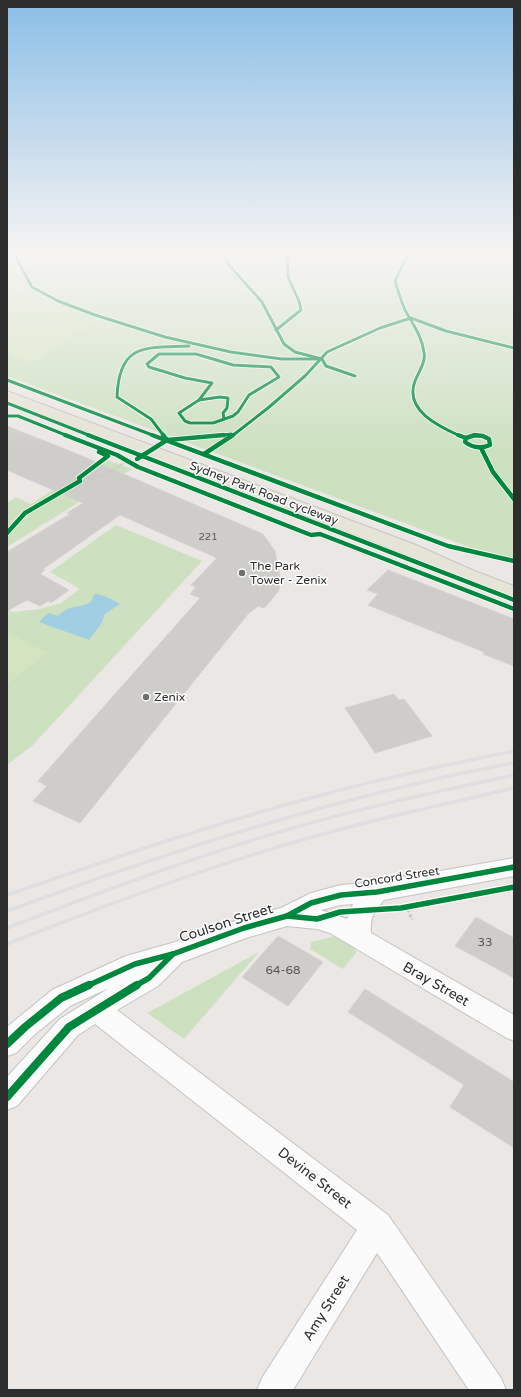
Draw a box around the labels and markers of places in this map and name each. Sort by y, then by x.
place label: The Park Tower - Zenix [250,559,327,587]
marker: The Park Tower - Zenix [237,568,247,578]
place label: Zenix [154,690,185,704]
marker: Zenix [141,692,151,702]

